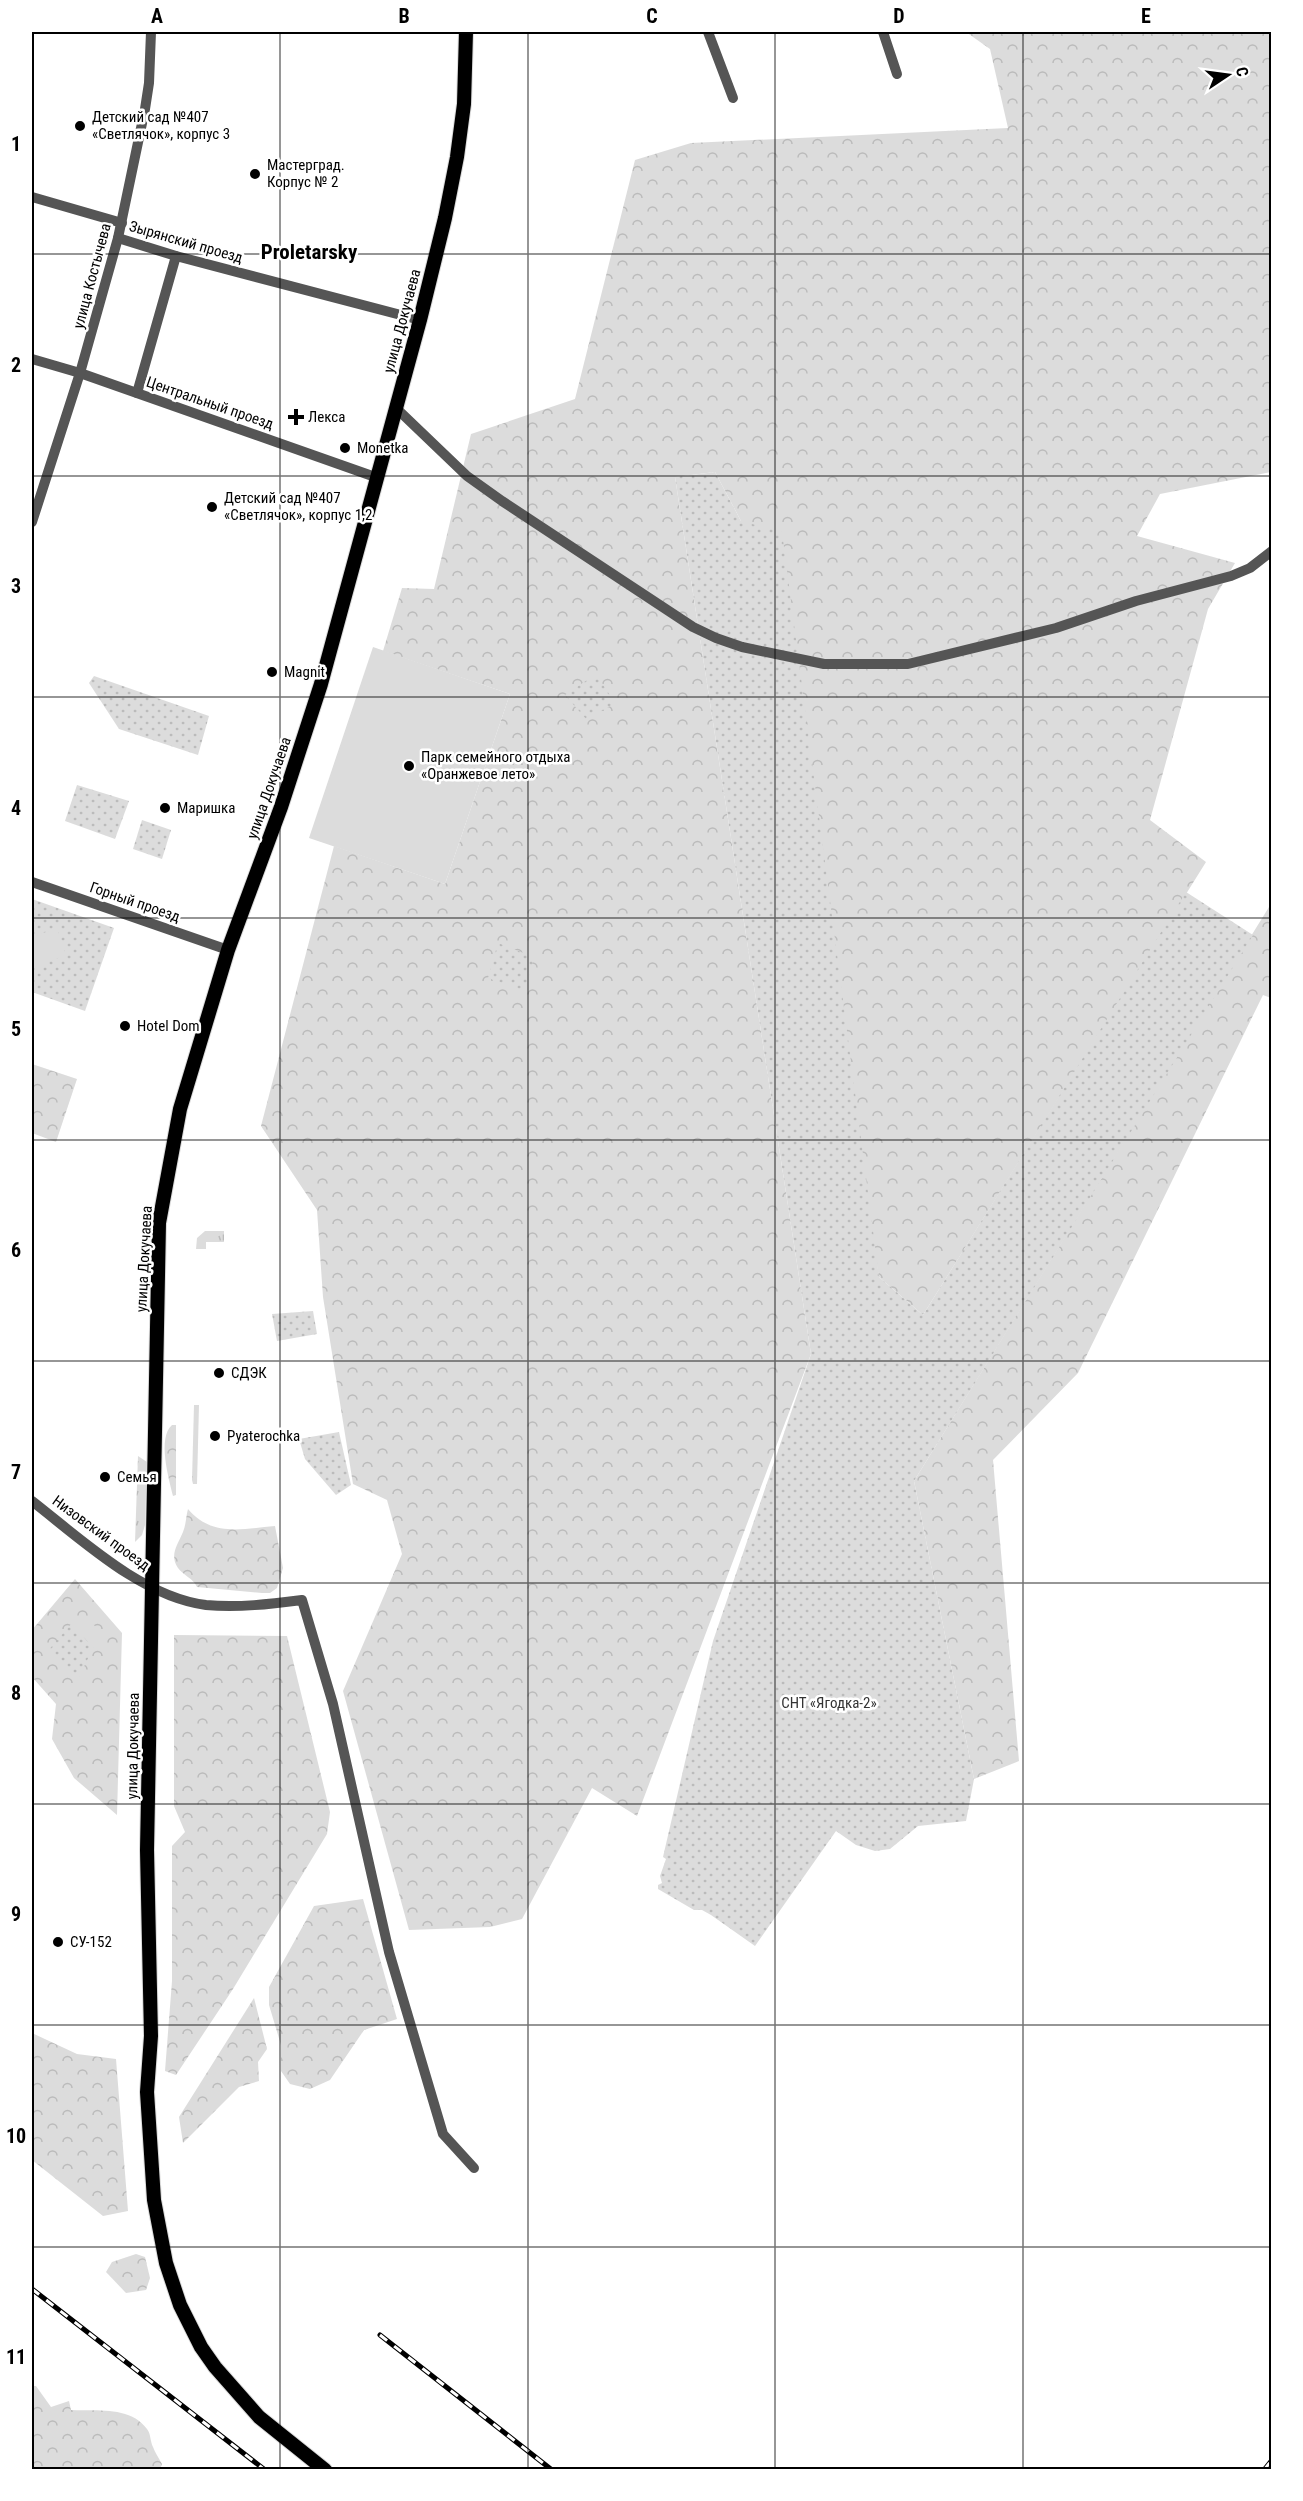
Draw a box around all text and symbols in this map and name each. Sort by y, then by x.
text: A [151,4,163,28]
text: B [398,4,410,28]
text: C [646,4,658,28]
text: D [893,4,905,28]
text: E [1141,4,1151,28]
north arrow [1198,45,1258,105]
text: С [1232,65,1252,78]
place label: Детский сад №407 «Светлячок», корпус 3 [92,108,230,143]
marker: Детский сад №407 «Светлячок», корпус 3 [73,119,87,133]
text: 1 [11,132,21,156]
place label: Мастерград. Корпус № 2 [267,156,345,191]
marker: Мастерград. Корпус № 2 [248,167,262,181]
street label: Зырянский проезд [127,217,245,267]
street label: улица Костычева [69,222,115,330]
district label: Proletarsky [261,240,358,264]
street label: улица Докучаева [379,267,425,375]
text: 2 [11,353,21,377]
street label: Центральный проезд [144,373,276,433]
place label: Лекса [308,408,345,426]
marker: Лекса [289,410,303,424]
place label: Monetka [357,439,409,457]
marker: Monetka [338,441,352,455]
place label: Детский сад №407 «Светлячок», корпус 1,2 [224,489,372,524]
marker: Детский сад №407 «Светлячок», корпус 1,2 [205,500,219,514]
text: 3 [11,574,21,598]
place label: Magnit [284,663,325,681]
marker: Magnit [265,665,279,679]
street label: улица Докучаева [243,735,295,841]
place label: Парк семейного отдыха «Оранжевое лето» [421,748,571,783]
marker: Парк семейного отдыха «Оранжевое лето» [402,759,416,773]
text: 4 [11,796,21,820]
place label: Маришка [177,799,236,817]
marker: Маришка [158,801,172,815]
street label: Горный проезд [88,878,182,926]
text: 5 [11,1017,21,1041]
place label: Hotel Dom [137,1017,200,1035]
marker: Hotel Dom [118,1019,132,1033]
street label: улица Докучаева [132,1205,156,1313]
text: 6 [11,1238,21,1262]
place label: СДЭК [231,1364,267,1382]
marker: СДЭК [212,1366,226,1380]
place label: Pyaterochka [227,1427,300,1445]
marker: Pyaterochka [208,1429,222,1443]
text: 7 [11,1460,21,1484]
place label: Семья [117,1468,157,1486]
marker: Семья [98,1470,112,1484]
street label: Низовский проезд [49,1492,153,1574]
text: 8 [11,1681,21,1705]
street label: улица Докучаева [123,1692,143,1800]
park label: СНТ «Ягодка-2» [781,1694,877,1712]
text: 9 [11,1902,21,1926]
place label: СУ-152 [70,1933,112,1951]
marker: СУ-152 [51,1935,65,1949]
text: 10 [6,2124,26,2148]
text: 11 [6,2345,26,2369]

